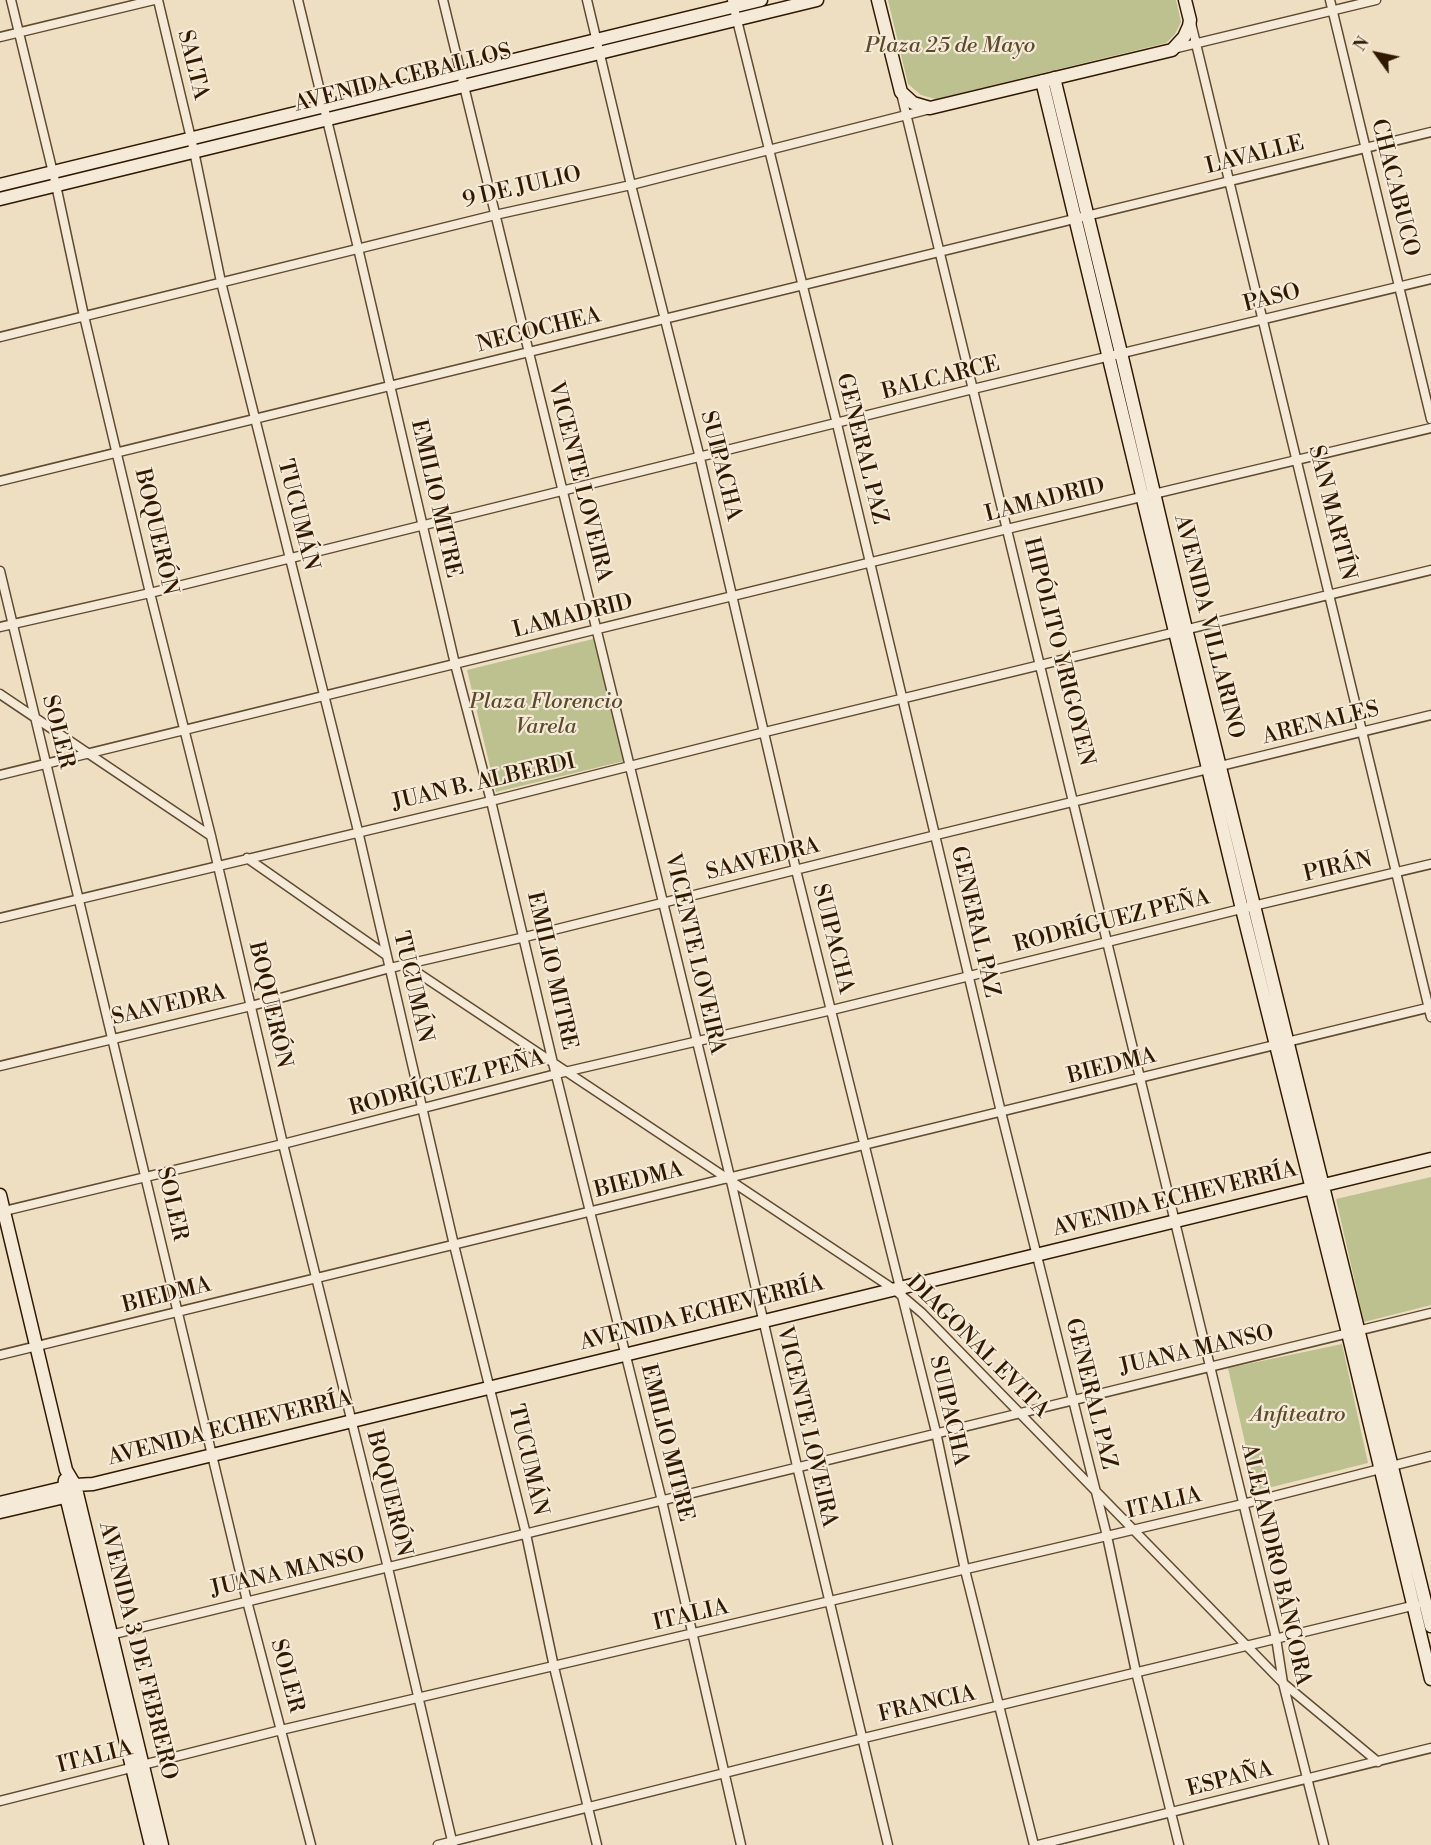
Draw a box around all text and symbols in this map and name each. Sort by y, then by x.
north arrow [1347,24,1407,84]
street label: SALTA [171,27,213,103]
text: N [1350,33,1374,55]
park label: Plaza 25 de Mayo [865,34,1035,60]
street label: AVENIDA CEBALLOS [292,39,514,119]
street label: CHACABUCO [1364,117,1424,259]
street label: LAVALLE [1203,131,1307,181]
street label: 9 DE JULIO [460,162,584,214]
street label: PASO [1241,279,1303,319]
street label: NECOCHEA [474,303,604,359]
street label: BALCARCE [879,352,1003,406]
street label: GENERAL PAZ [830,371,892,527]
street label: VICENTE LOVEIRA [541,379,617,585]
street label: SUIPACHA [694,408,746,524]
street label: EMILIO MITRE [404,417,466,581]
street label: SAN MARTÍN [1301,443,1361,583]
street label: TUCUMÁN [270,457,324,573]
street label: BOQUERÓN [128,466,182,598]
street label: LAMADRID [982,473,1108,529]
street label: AVENIDA VILLARINO [1167,512,1249,742]
street label: HIPÓLITO YRIGOYEN [1017,535,1099,769]
street label: LAMADRID [510,589,636,645]
park label: Plaza Florencio Varela [469,690,623,742]
street label: SOLER [35,693,79,771]
street label: ARENALES [1260,697,1382,751]
street label: JUAN B. ALBERDI [390,749,578,817]
street label: SAAVEDRA [703,833,823,887]
street label: GENERAL PAZ [944,844,1004,1000]
street label: PIRÁN [1301,847,1375,889]
street label: VICENTE LOVEIRA [658,851,730,1057]
street label: SUIPACHA [806,881,858,997]
street label: RODRÍGUEZ PEÑA [1011,885,1213,959]
street label: EMILIO MITRE [520,889,582,1053]
street label: TUCUMÁN [386,929,438,1045]
street label: BOQUERÓN [242,939,296,1071]
street label: SAAVEDRA [109,980,229,1032]
street label: BIEDMA [1065,1043,1159,1091]
street label: RODRÍGUEZ PEÑA [347,1045,547,1123]
street label: BIEDMA [592,1157,686,1205]
street label: AVENIDA ECHEVERRÍA [1050,1157,1300,1243]
street label: SOLER [150,1165,192,1243]
street label: DIAGONAL EVITA [900,1270,1054,1424]
street label: AVENIDA ECHEVERRÍA [577,1271,827,1357]
street label: BIEDMA [120,1272,214,1320]
street label: GENERAL PAZ [1059,1316,1121,1472]
street label: JUANA MANSO [1117,1320,1277,1382]
street label: VICENTE LOVEIRA [770,1324,842,1530]
street label: SUIPACHA [923,1353,973,1469]
street label: EMILIO MITRE [634,1362,698,1524]
street label: AVENIDA ECHEVERRÍA [105,1386,355,1472]
street label: TUCUMÁN [501,1402,553,1518]
park label: Anfiteatro [1250,1403,1346,1429]
street label: BOQUERÓN [360,1428,416,1560]
street label: ALEJANDRO BÁNCORA [1234,1441,1316,1689]
street label: ITALIA [1124,1483,1204,1525]
street label: AVENIDA 3 DE FEBRERO [92,1519,182,1783]
street label: JUANA MANSO [208,1542,368,1604]
street label: ITALIA [651,1595,731,1637]
street label: SOLER [264,1636,308,1716]
street label: FRANCIA [876,1681,978,1729]
street label: ITALIA [55,1736,135,1780]
street label: ESPAÑA [1184,1757,1276,1803]

